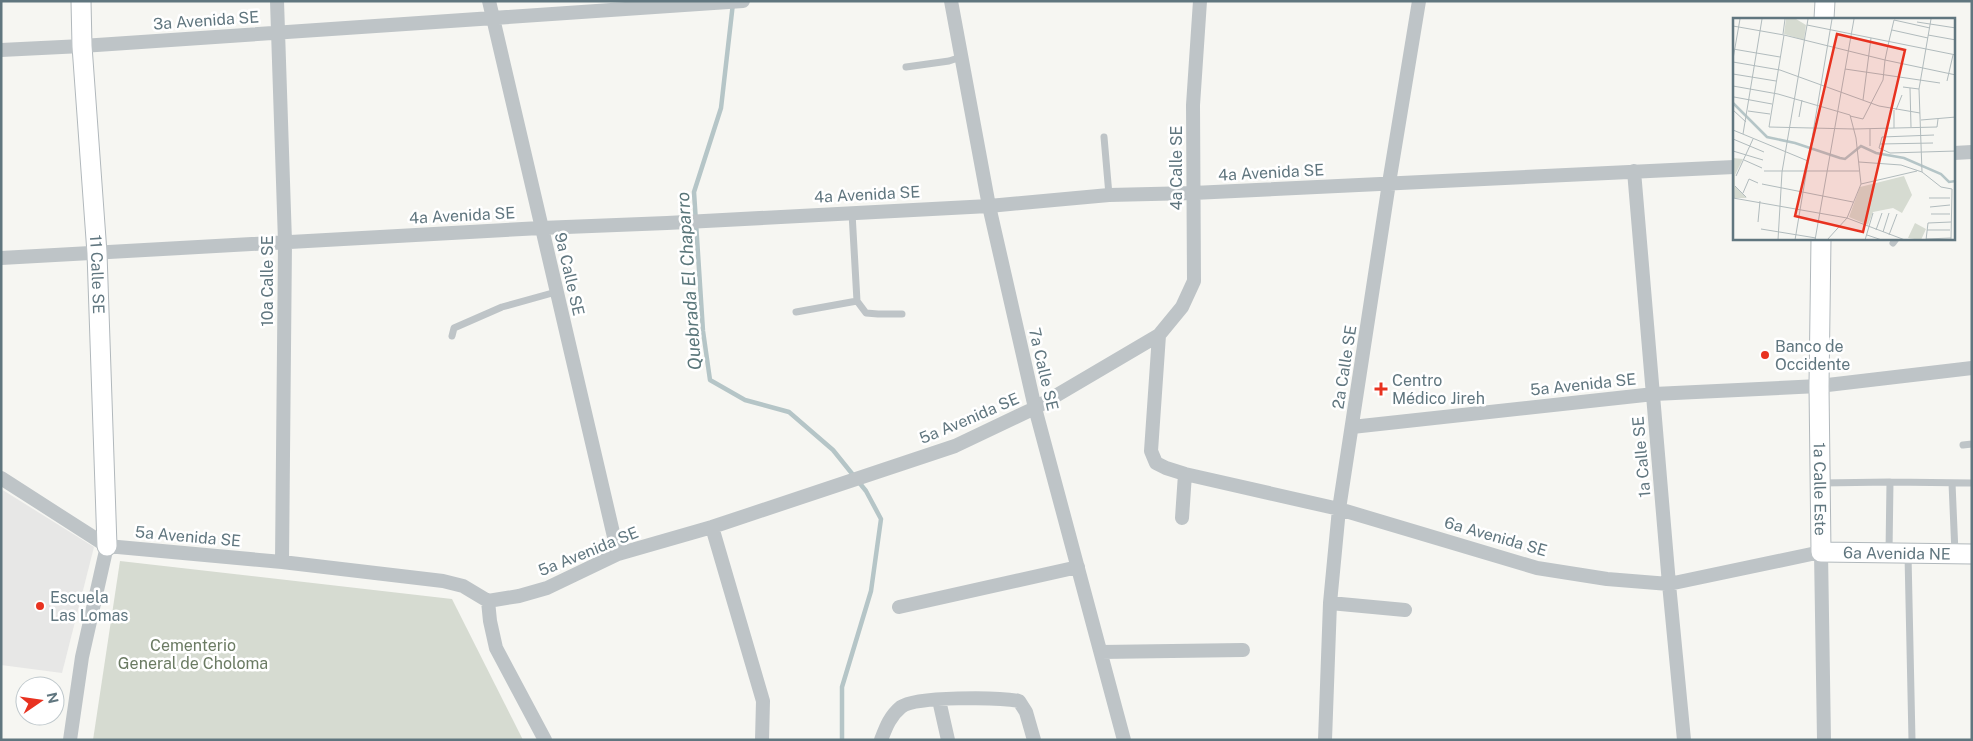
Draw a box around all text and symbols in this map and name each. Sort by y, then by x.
street label: 3a Avenida SE [152,7,260,34]
inset map [1733,18,1956,240]
street label: 4a Calle SE [1167,125,1186,211]
street label: 4a Avenida SE [1217,160,1325,185]
street label: 4a Avenida SE [813,182,921,207]
water label: Quebrada El Chaparro [672,191,705,371]
street label: 4a Avenida SE [408,203,516,228]
street label: 9a Calle SE [551,231,588,318]
street label: 11 Calle SE [86,234,108,314]
street label: 10a Calle SE [258,235,277,327]
street label: 2a Calle SE [1328,324,1360,410]
street label: 7a Calle SE [1025,326,1062,412]
place label: Banco de Occidente [1775,337,1850,374]
marker: Banco de Occidente [1759,349,1771,361]
street label: 5a Avenida SE [1529,369,1637,400]
place label: Centro Médico Jireh [1392,371,1485,408]
marker: Centro Médico Jireh [1374,382,1388,396]
street label: 5a Avenida SE [917,389,1022,448]
street label: 1a Calle SE [1628,416,1655,498]
street label: 1a Calle Este [1810,442,1830,536]
street label: 6a Avenida SE [1442,513,1549,560]
street label: 5a Avenida SE [134,522,242,551]
street label: 5a Avenida SE [535,523,641,580]
street label: 6a Avenida NE [1843,543,1951,564]
place label: Escuela Las Lomas [50,588,128,625]
marker: Escuela Las Lomas [34,600,46,612]
park label: Cementerio General de Choloma [118,636,268,673]
north arrow [15,676,65,726]
text: N [44,691,62,705]

